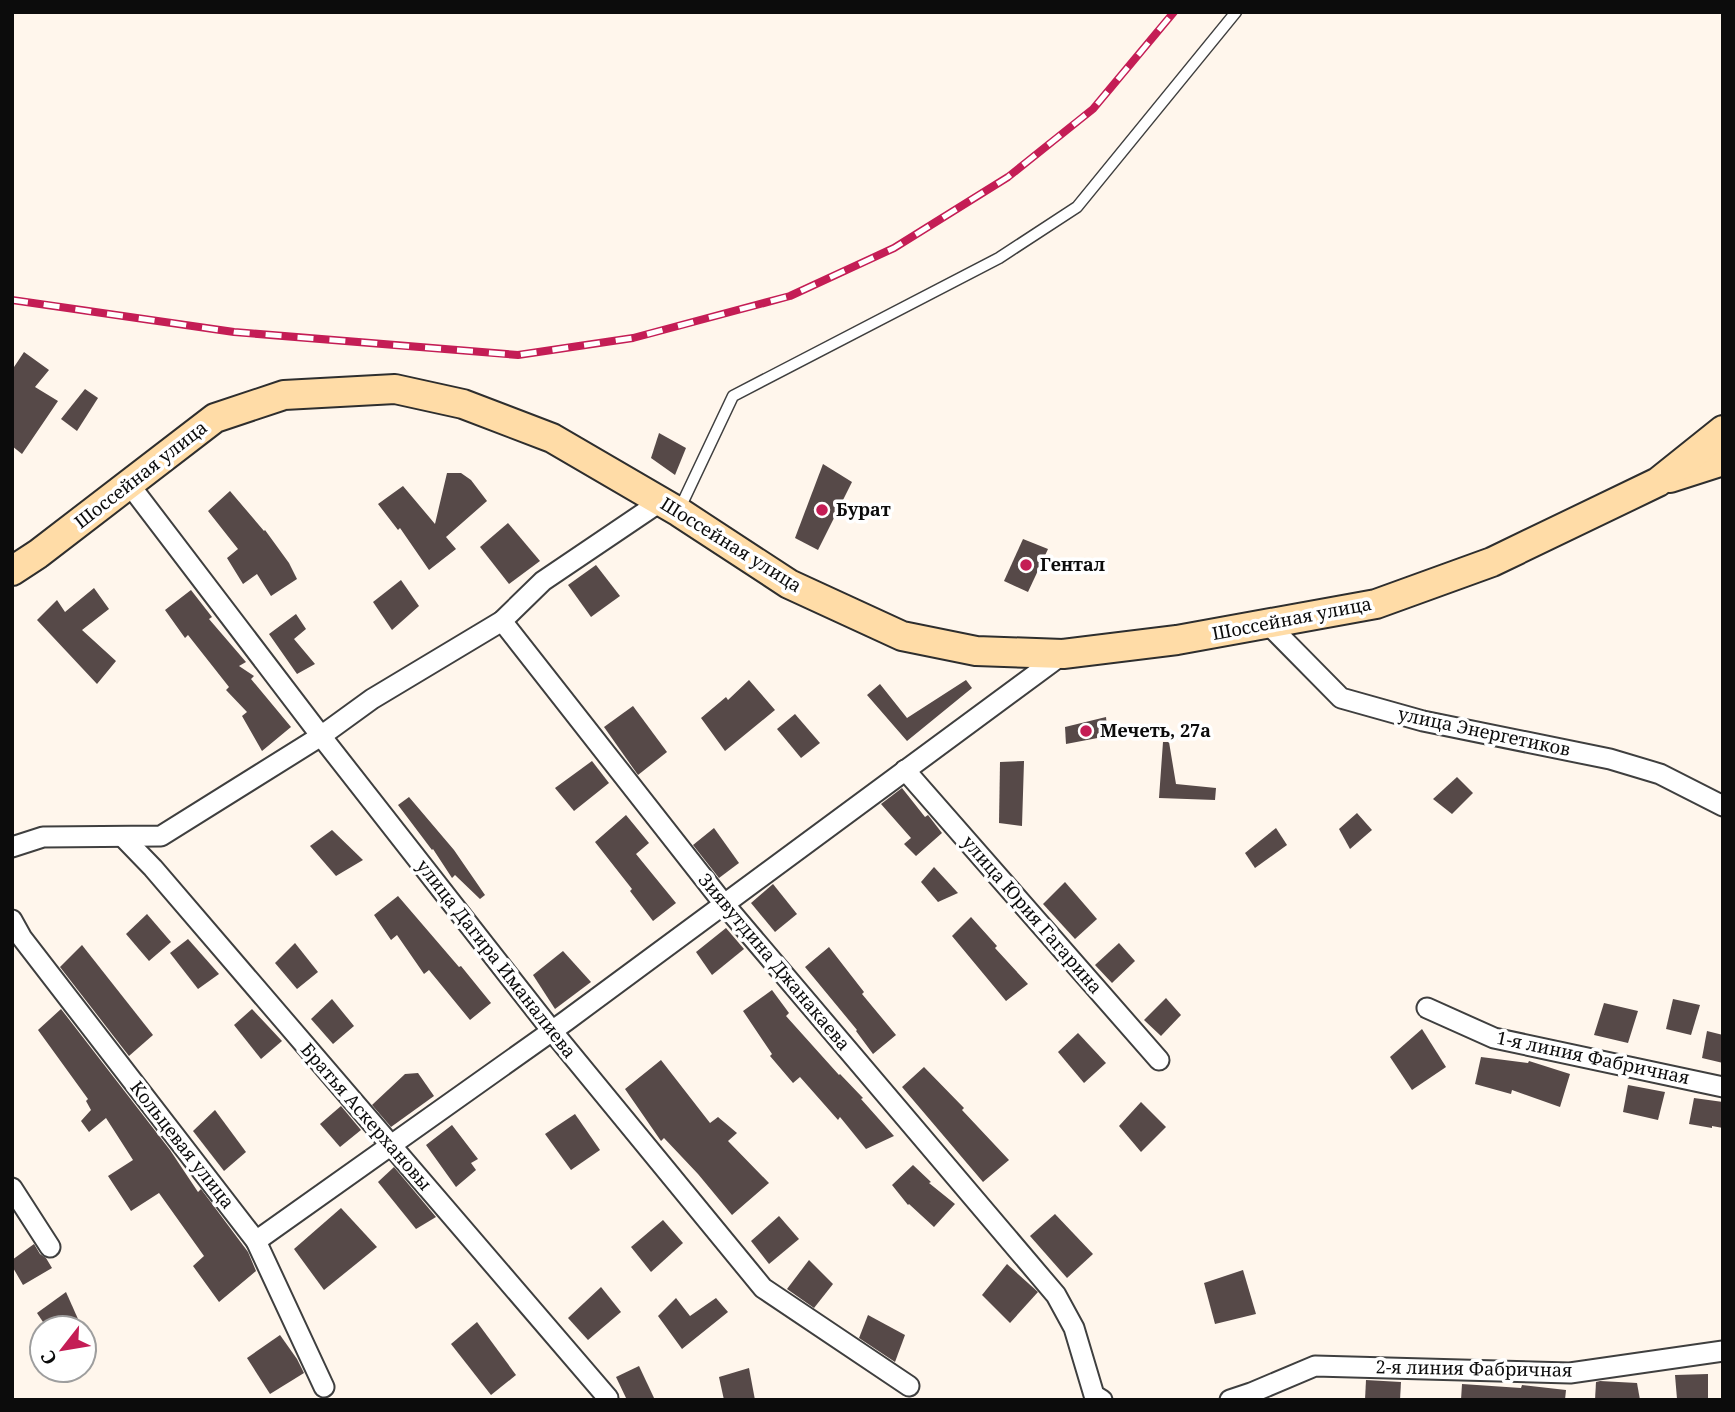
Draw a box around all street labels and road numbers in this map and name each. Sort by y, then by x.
street label: Шоссейная улица [69,415,212,534]
street label: Шоссейная улица [656,491,807,597]
street label: Шоссейная улица [1210,591,1374,645]
street label: улица Энергетиков [1396,701,1573,761]
street label: улица Юрия Гагарина [957,830,1108,999]
street label: улица Дагира Иманалиева [412,854,582,1063]
street label: Зиявутдина Джанакаева [694,868,856,1055]
street label: 1-я линия Фабричная [1495,1025,1692,1089]
street label: Братья Аскерхановы [296,1037,438,1195]
street label: Кольцевая улица [125,1076,240,1213]
street label: 2-я линия Фабричная [1375,1354,1573,1382]

